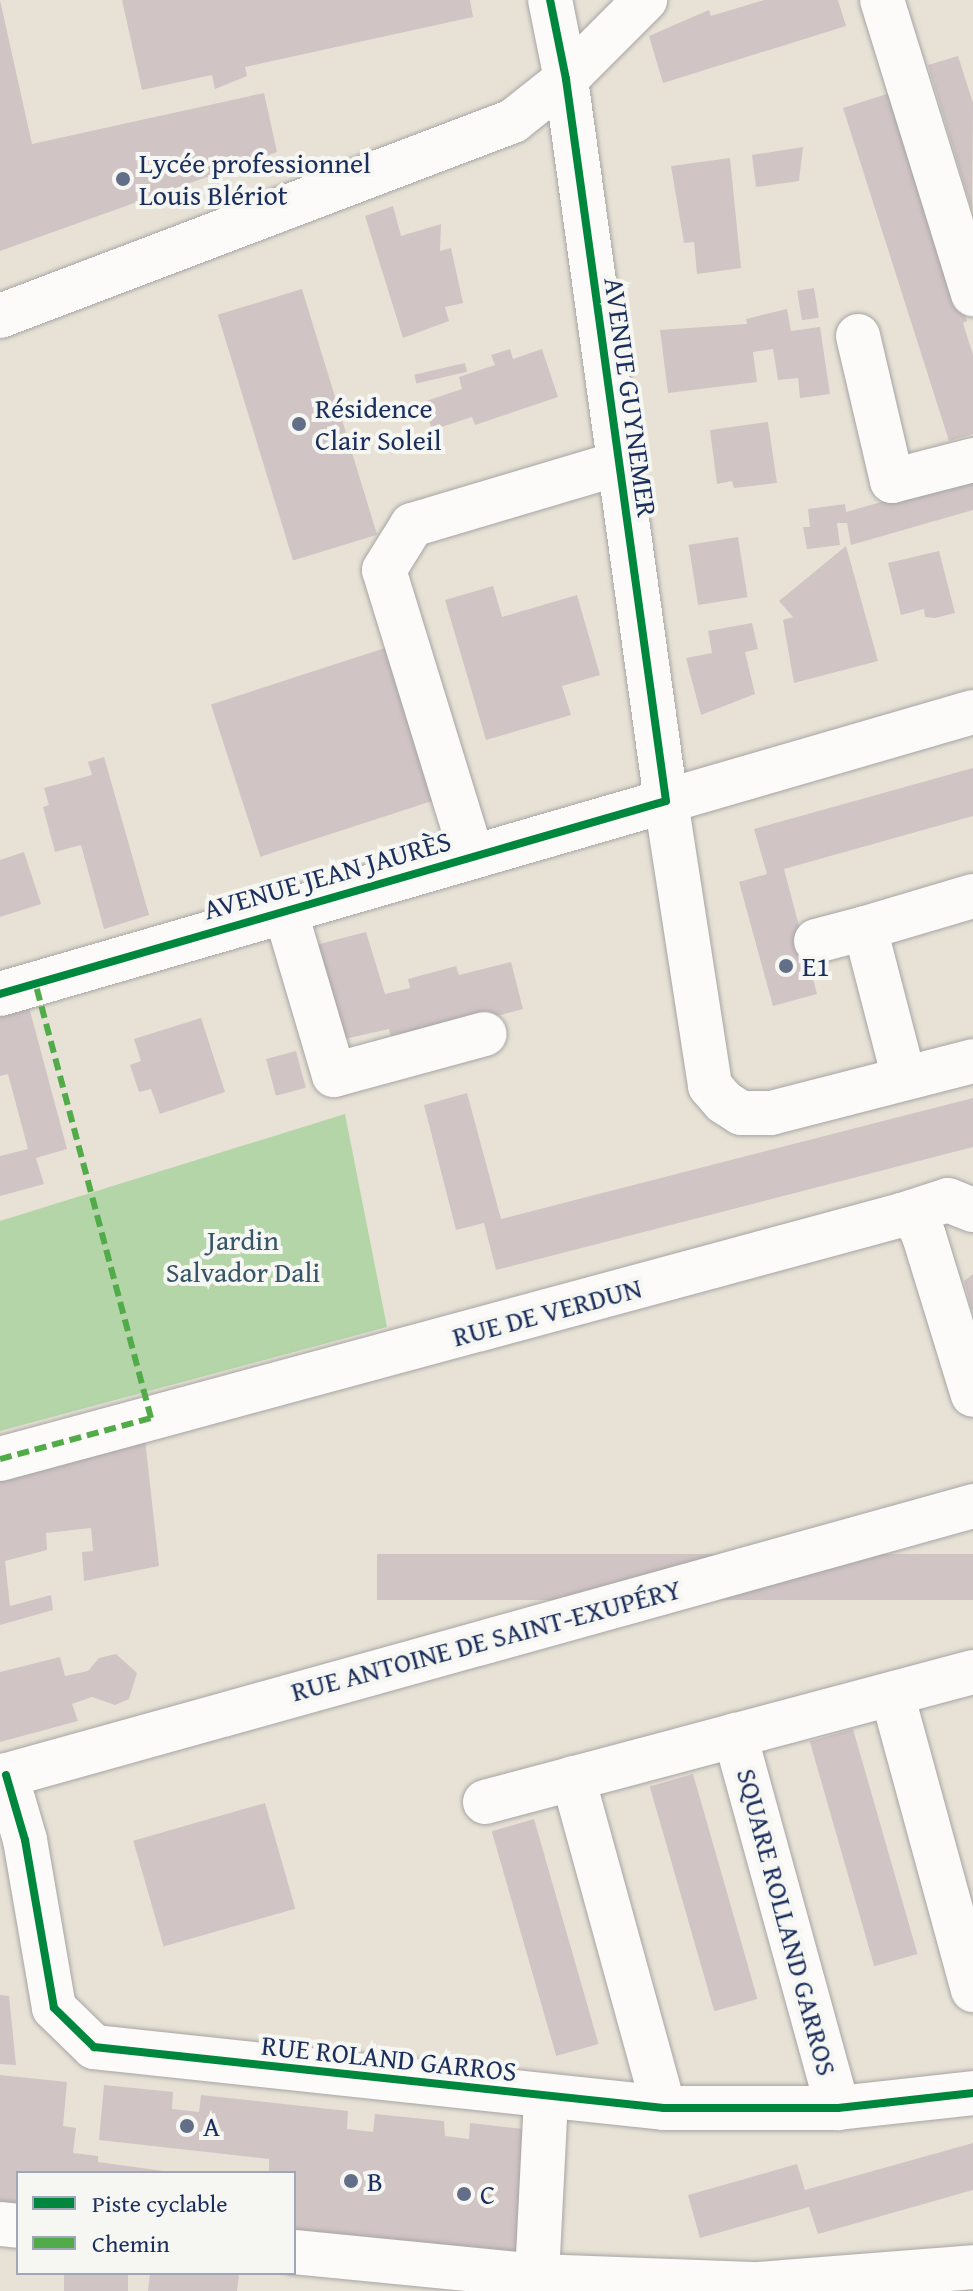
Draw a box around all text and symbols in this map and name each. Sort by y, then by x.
place label: Lycée professionnel Louis Blériot [139,146,371,212]
marker: Lycée professionnel Louis Blériot [114,170,132,188]
street label: AVENUE GUYNEMER [598,275,664,519]
place label: Résidence Clair Soleil [315,391,442,457]
marker: Résidence Clair Soleil [290,415,308,433]
street label: AVENUE JEAN JAURÈS [199,824,455,926]
place label: E1 [802,949,830,983]
marker: E1 [777,957,795,975]
park label: Jardin Salvador Dali [166,1223,320,1289]
street label: RUE DE VERDUN [449,1271,645,1353]
street label: RUE ANTOINE DE SAINT-EXUPÉRY [287,1572,685,1708]
street label: SQUARE ROLLAND GARROS [730,1765,844,2079]
street label: RUE ROLAND GARROS [260,2028,518,2088]
place label: A [203,2109,220,2143]
marker: A [178,2117,196,2135]
place label: B [367,2164,383,2198]
legend [16,2171,296,2275]
marker: B [342,2172,360,2190]
place label: C [480,2177,495,2211]
marker: C [455,2185,473,2203]
text: Piste cyclable [92,2186,228,2221]
text: Chemin [92,2226,170,2261]

